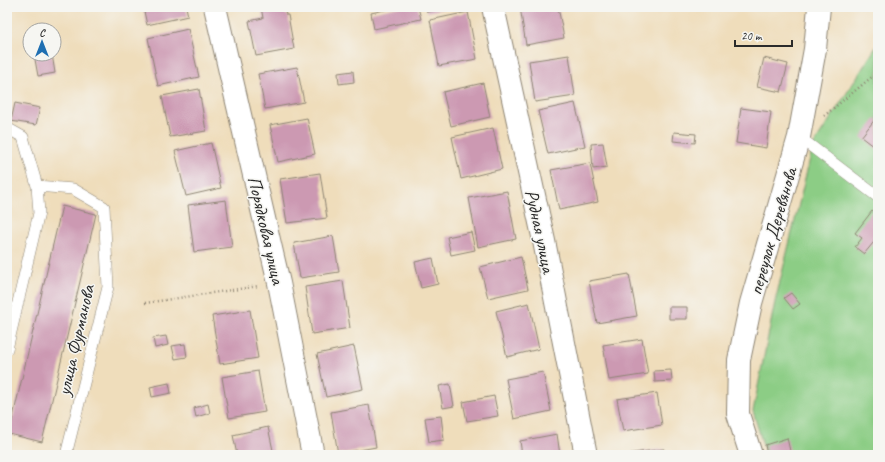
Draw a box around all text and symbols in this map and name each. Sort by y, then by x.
north arrow [22,22,62,62]
scale bar [735,22,792,48]
text: С [39,25,46,39]
text: 20 m [741,28,763,44]
street label: переулок Деревянова [743,163,803,298]
street label: Порядковая улица [242,174,290,288]
street label: Рудная улица [520,187,561,277]
street label: улица Фурманова [51,281,101,399]

